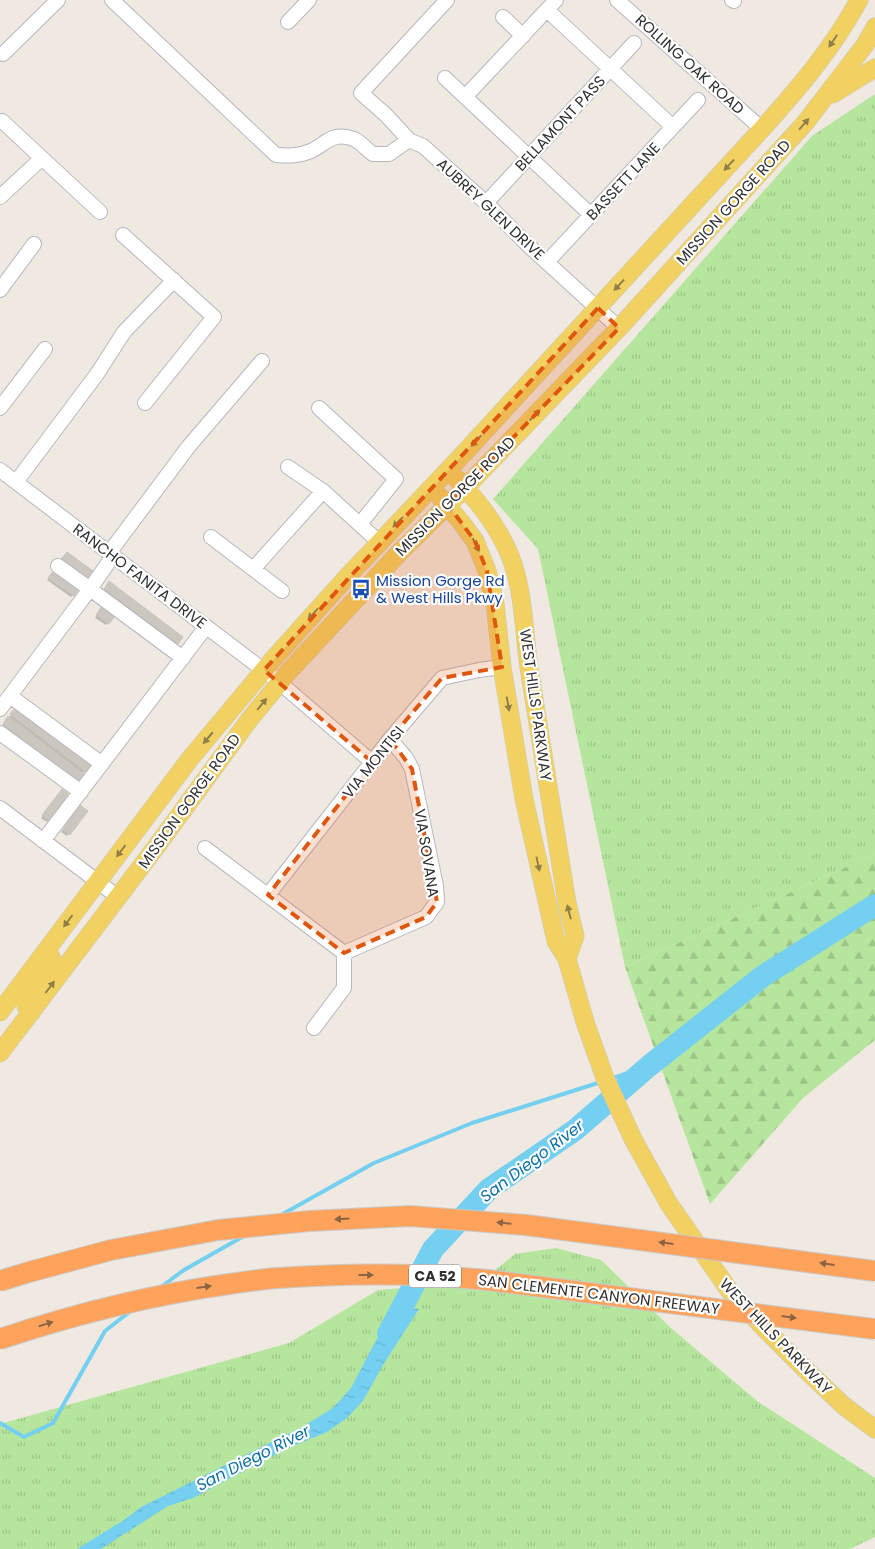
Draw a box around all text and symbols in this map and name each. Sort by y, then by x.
street label: ROLLING OAK ROAD [631,9,749,119]
one-way arrow [828,35,838,48]
street label: BELLAMONT PASS [510,71,610,175]
one-way arrow [799,117,810,130]
street label: MISSION GORGE ROAD [671,135,795,269]
street label: BASSETT LANE [581,137,665,225]
street label: AUBREY GLEN DRIVE [432,153,550,265]
one-way arrow [723,159,735,171]
one-way arrow [613,279,625,291]
one-way arrow [529,409,541,421]
street label: MISSION GORGE ROAD [390,431,520,561]
one-way arrow [470,435,482,447]
one-way arrow [392,516,404,528]
street label: RANCHO FANITA DRIVE [69,519,211,633]
one-way arrow [471,537,480,552]
place label: Mission Gorge Rd & West Hills Pkwy [376,570,505,608]
bus stop icon: Mission Gorge Rd & West Hills Pkwy [350,578,372,600]
one-way arrow [308,608,319,621]
street label: WEST HILLS PARKWAY [515,628,557,783]
one-way arrow [505,697,513,713]
one-way arrow [257,698,268,711]
street label: VIA MONTISI [337,721,409,803]
street label: MISSION GORGE ROAD [133,729,245,873]
one-way arrow [202,731,213,744]
street label: VIA SOVANA [410,807,444,899]
one-way arrow [116,844,126,858]
one-way arrow [535,856,543,872]
one-way arrow [565,905,573,920]
one-way arrow [63,914,73,928]
one-way arrow [45,981,56,994]
water label: San Diego River [475,1114,590,1208]
one-way arrow [334,1216,350,1224]
one-way arrow [496,1219,512,1227]
one-way arrow [657,1239,673,1247]
one-way arrow [818,1260,834,1268]
road number: CA 52 [409,1264,461,1288]
street label: SAN CLEMENTE CANYON FREEWAY [477,1269,721,1319]
one-way arrow [359,1271,375,1279]
street label: WEST HILLS PARKWAY [715,1273,837,1399]
one-way arrow [197,1283,213,1291]
one-way arrow [781,1314,797,1322]
one-way arrow [39,1319,54,1327]
water label: San Diego River [192,1419,315,1497]

